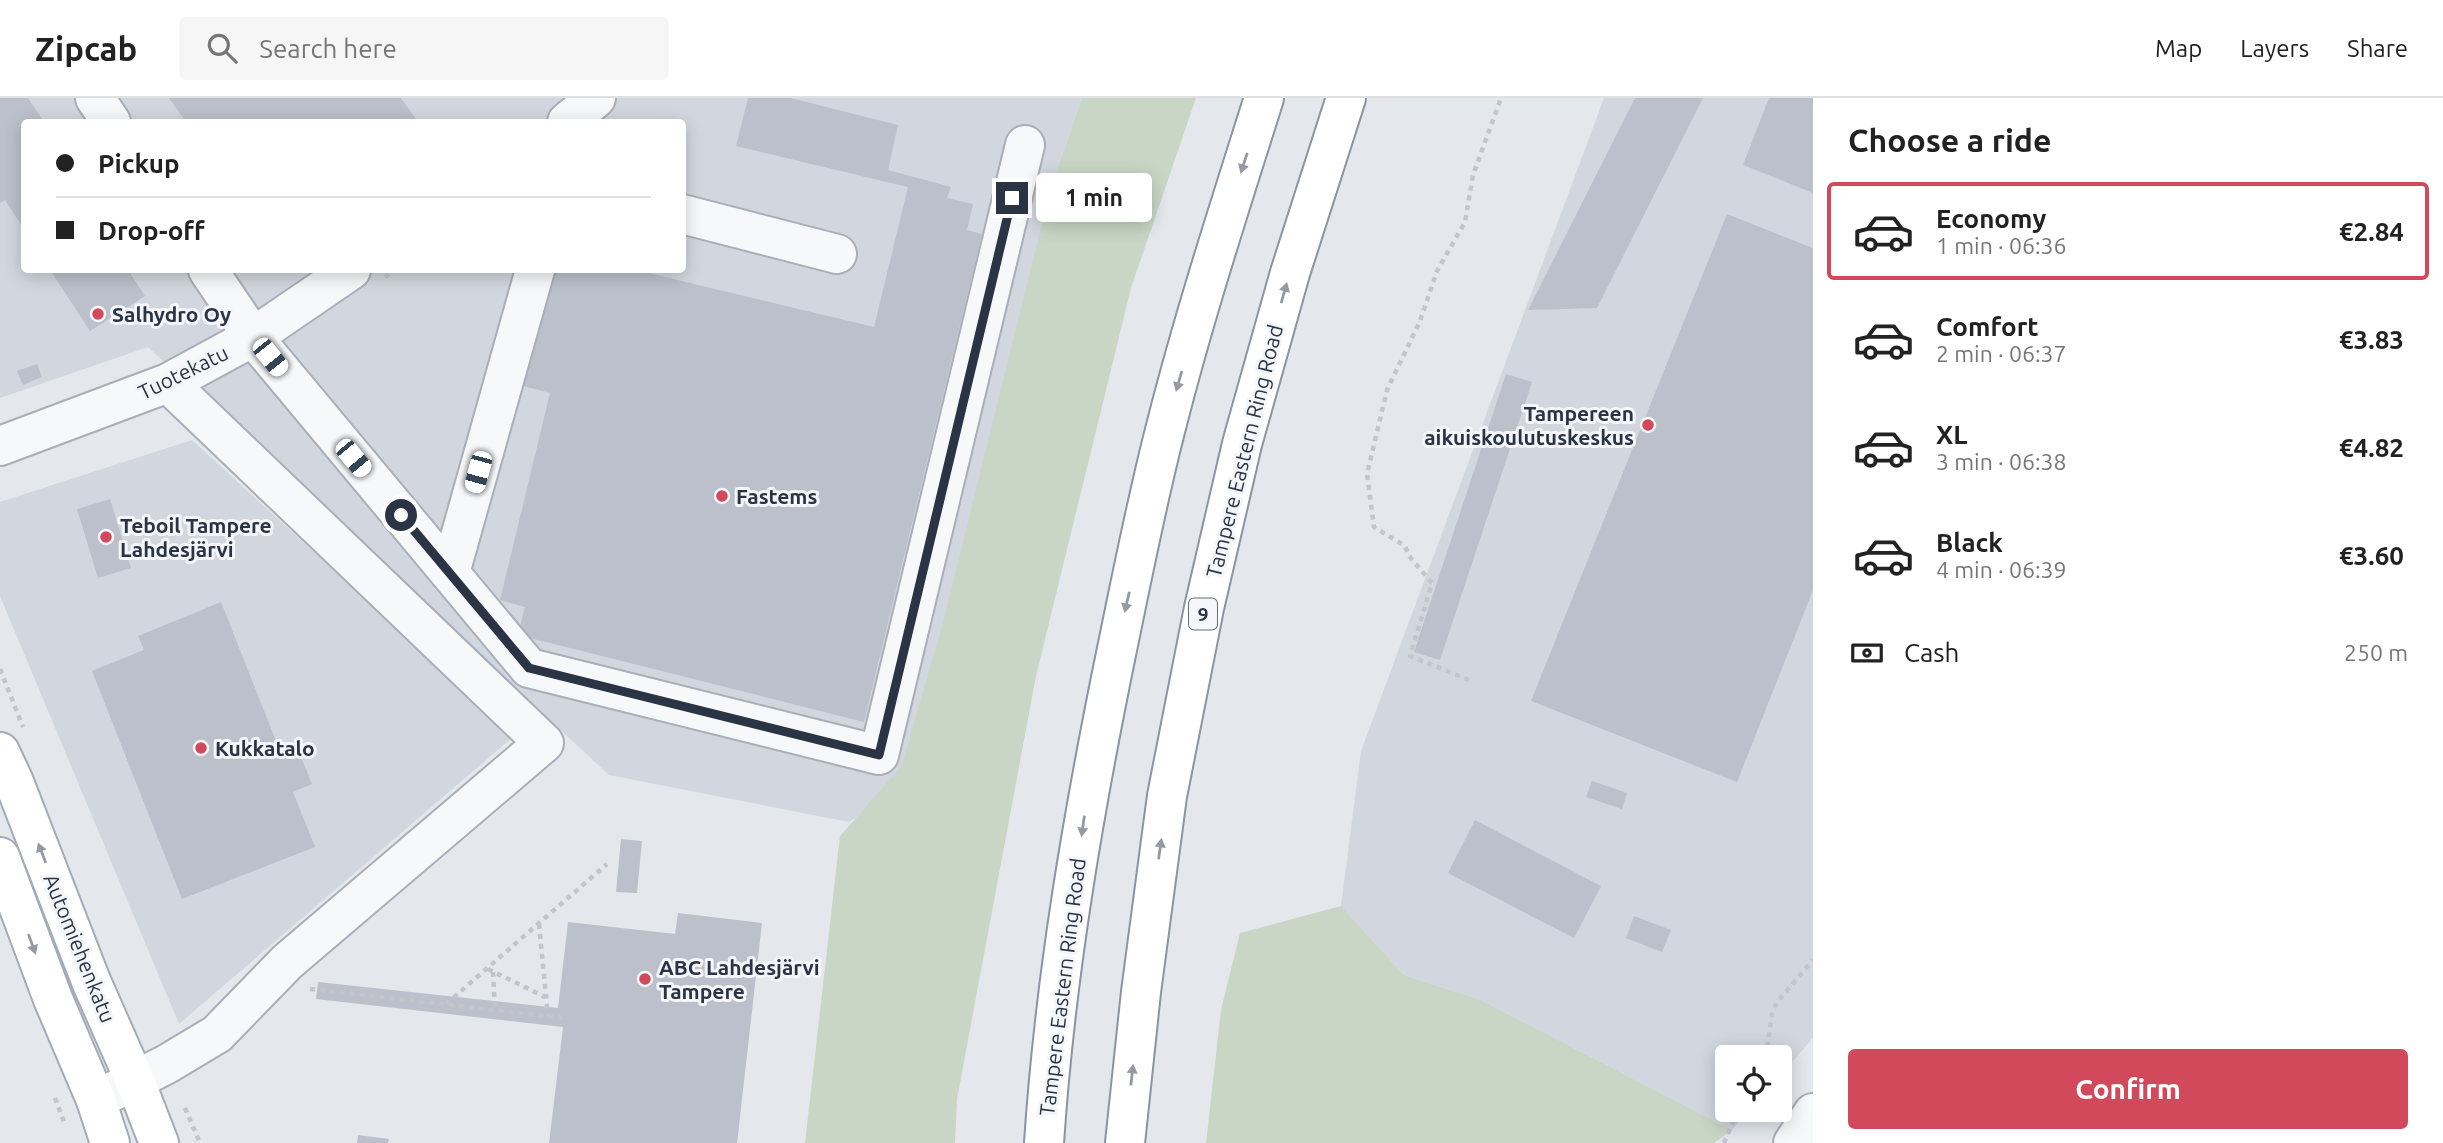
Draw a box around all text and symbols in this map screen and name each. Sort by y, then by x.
search box [179,17,669,80]
icon: search [203,29,241,67]
text: Zipcab [35,30,137,67]
text: Search here [259,34,397,63]
text: Map [2155,35,2202,62]
text: Layers [2240,35,2309,62]
text: Share [2347,35,2408,62]
text: Choose a ride [1848,122,2051,158]
text: Pickup [98,149,180,178]
one-way arrow [1238,153,1248,174]
callout: 1 min [1036,174,1152,222]
route end [996,182,1028,214]
text: 1 min [1065,185,1123,210]
icon: car [1852,200,1915,263]
text: Economy [1936,204,2046,233]
text: Drop-off [98,216,205,245]
text: €2.84 [2339,217,2404,246]
text: 1 min · 06:36 [1936,233,2067,258]
one-way arrow [1280,282,1290,303]
place label: Salhydro Oy [112,302,231,326]
marker: Salhydro Oy [90,306,106,322]
icon: car [1852,308,1915,371]
text: Comfort [1936,312,2039,341]
street label: Tampere Eastern Ring Road [1201,322,1287,580]
text: €3.83 [2339,325,2404,354]
car [249,334,292,380]
street label: Tuotekatu [134,340,232,404]
text: 2 min · 06:37 [1936,341,2067,366]
one-way arrow [1173,371,1183,392]
place label: Tampereen aikuiskoulutuskeskus [1424,401,1634,449]
icon: car [1852,416,1915,479]
marker: Tampereen aikuiskoulutuskeskus [1640,417,1656,433]
text: XL [1936,420,1967,449]
text: €4.82 [2339,433,2404,462]
car [332,435,375,481]
car [463,449,494,495]
text: 3 min · 06:38 [1936,449,2067,474]
place label: Fastems [736,484,817,508]
marker: Fastems [714,488,730,504]
route start [385,499,417,531]
place label: Teboil Tampere Lahdesjärvi [120,513,272,561]
icon: car [1852,524,1915,587]
text: Black [1936,528,2003,557]
marker: Teboil Tampere Lahdesjärvi [98,529,114,545]
text: €3.60 [2339,541,2404,570]
text: 4 min · 06:39 [1936,557,2067,582]
one-way arrow [1121,591,1132,613]
road number: 9 [1189,598,1217,629]
icon: cash [1848,634,1886,672]
text: Cash [1904,638,1959,667]
text: 250 m [2344,640,2408,665]
place label: Kukkatalo [215,736,315,760]
marker: Kukkatalo [193,740,209,756]
one-way arrow [1077,815,1088,837]
one-way arrow [1155,838,1166,860]
one-way arrow [36,842,47,863]
street label: Tampere Eastern Ring Road [1034,857,1090,1117]
street label: Automiehenkatu [39,870,121,1026]
one-way arrow [27,933,38,954]
place label: ABC Lahdesjärvi Tampere [659,955,820,1003]
marker: ABC Lahdesjärvi Tampere [637,971,653,987]
map controls [1715,1045,1792,1122]
button: locate [1715,1045,1792,1122]
button: Confirm [1848,1049,2408,1129]
one-way arrow [1127,1064,1138,1086]

